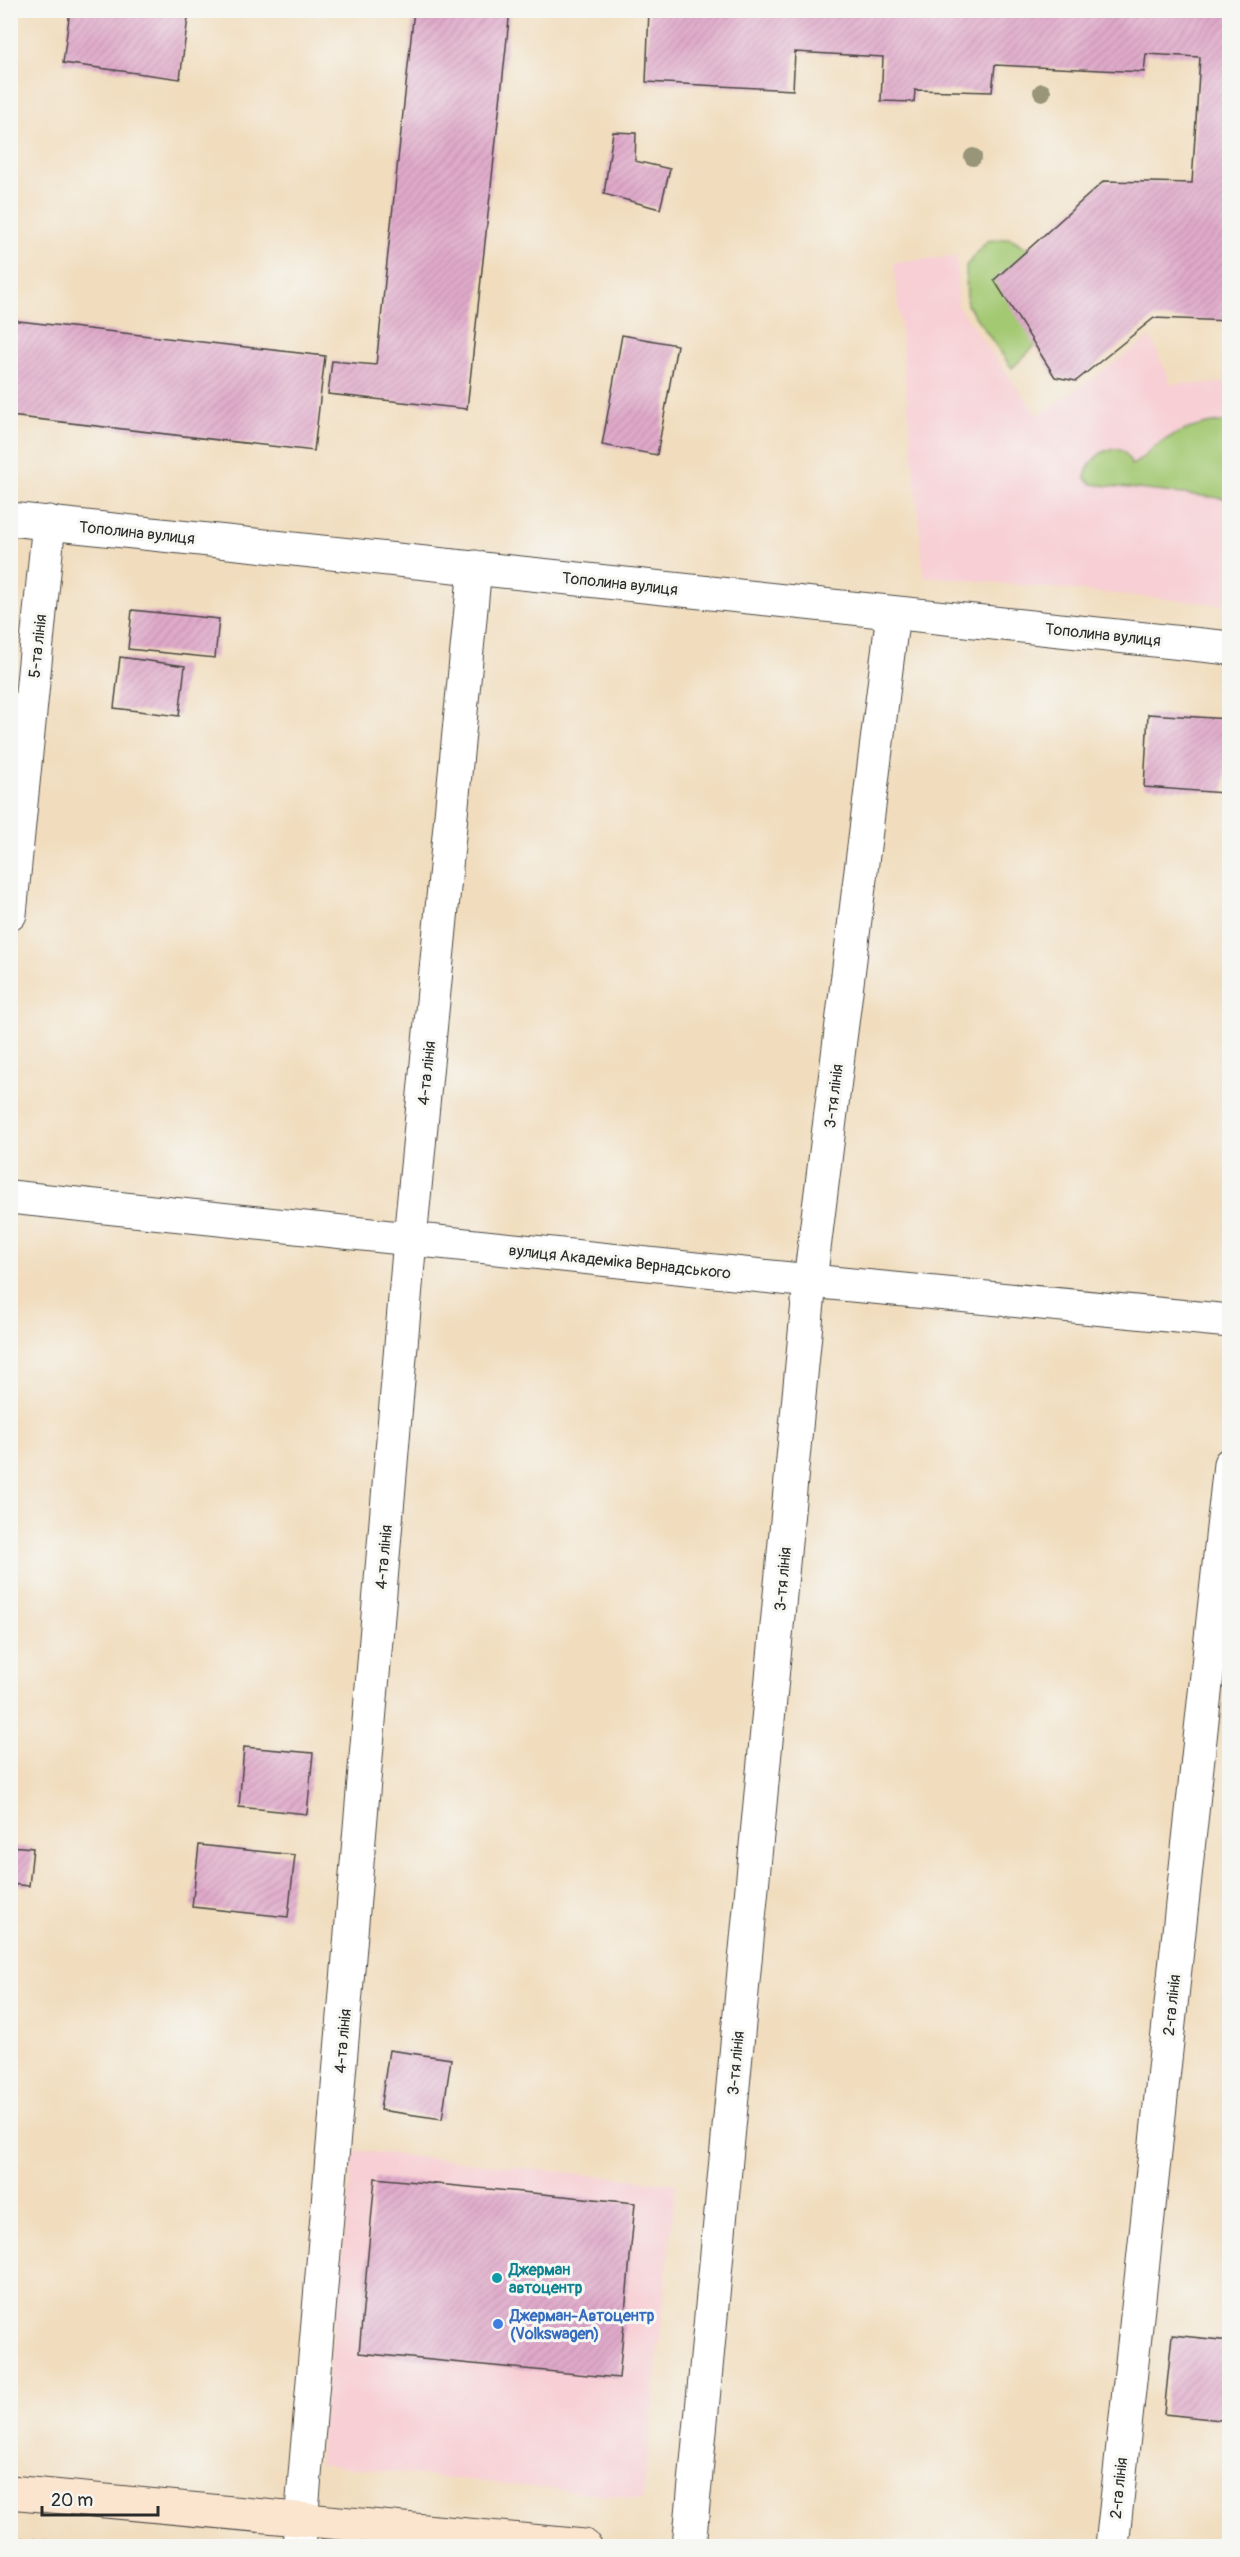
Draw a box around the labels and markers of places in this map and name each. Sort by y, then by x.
place label: Джерман автоцентр [508,2260,583,2298]
marker: Джерман автоцентр [490,2271,504,2285]
place label: Джерман-Автоцентр (Volkswagen) [509,2306,655,2344]
marker: Джерман-Автоцентр (Volkswagen) [491,2317,505,2331]

